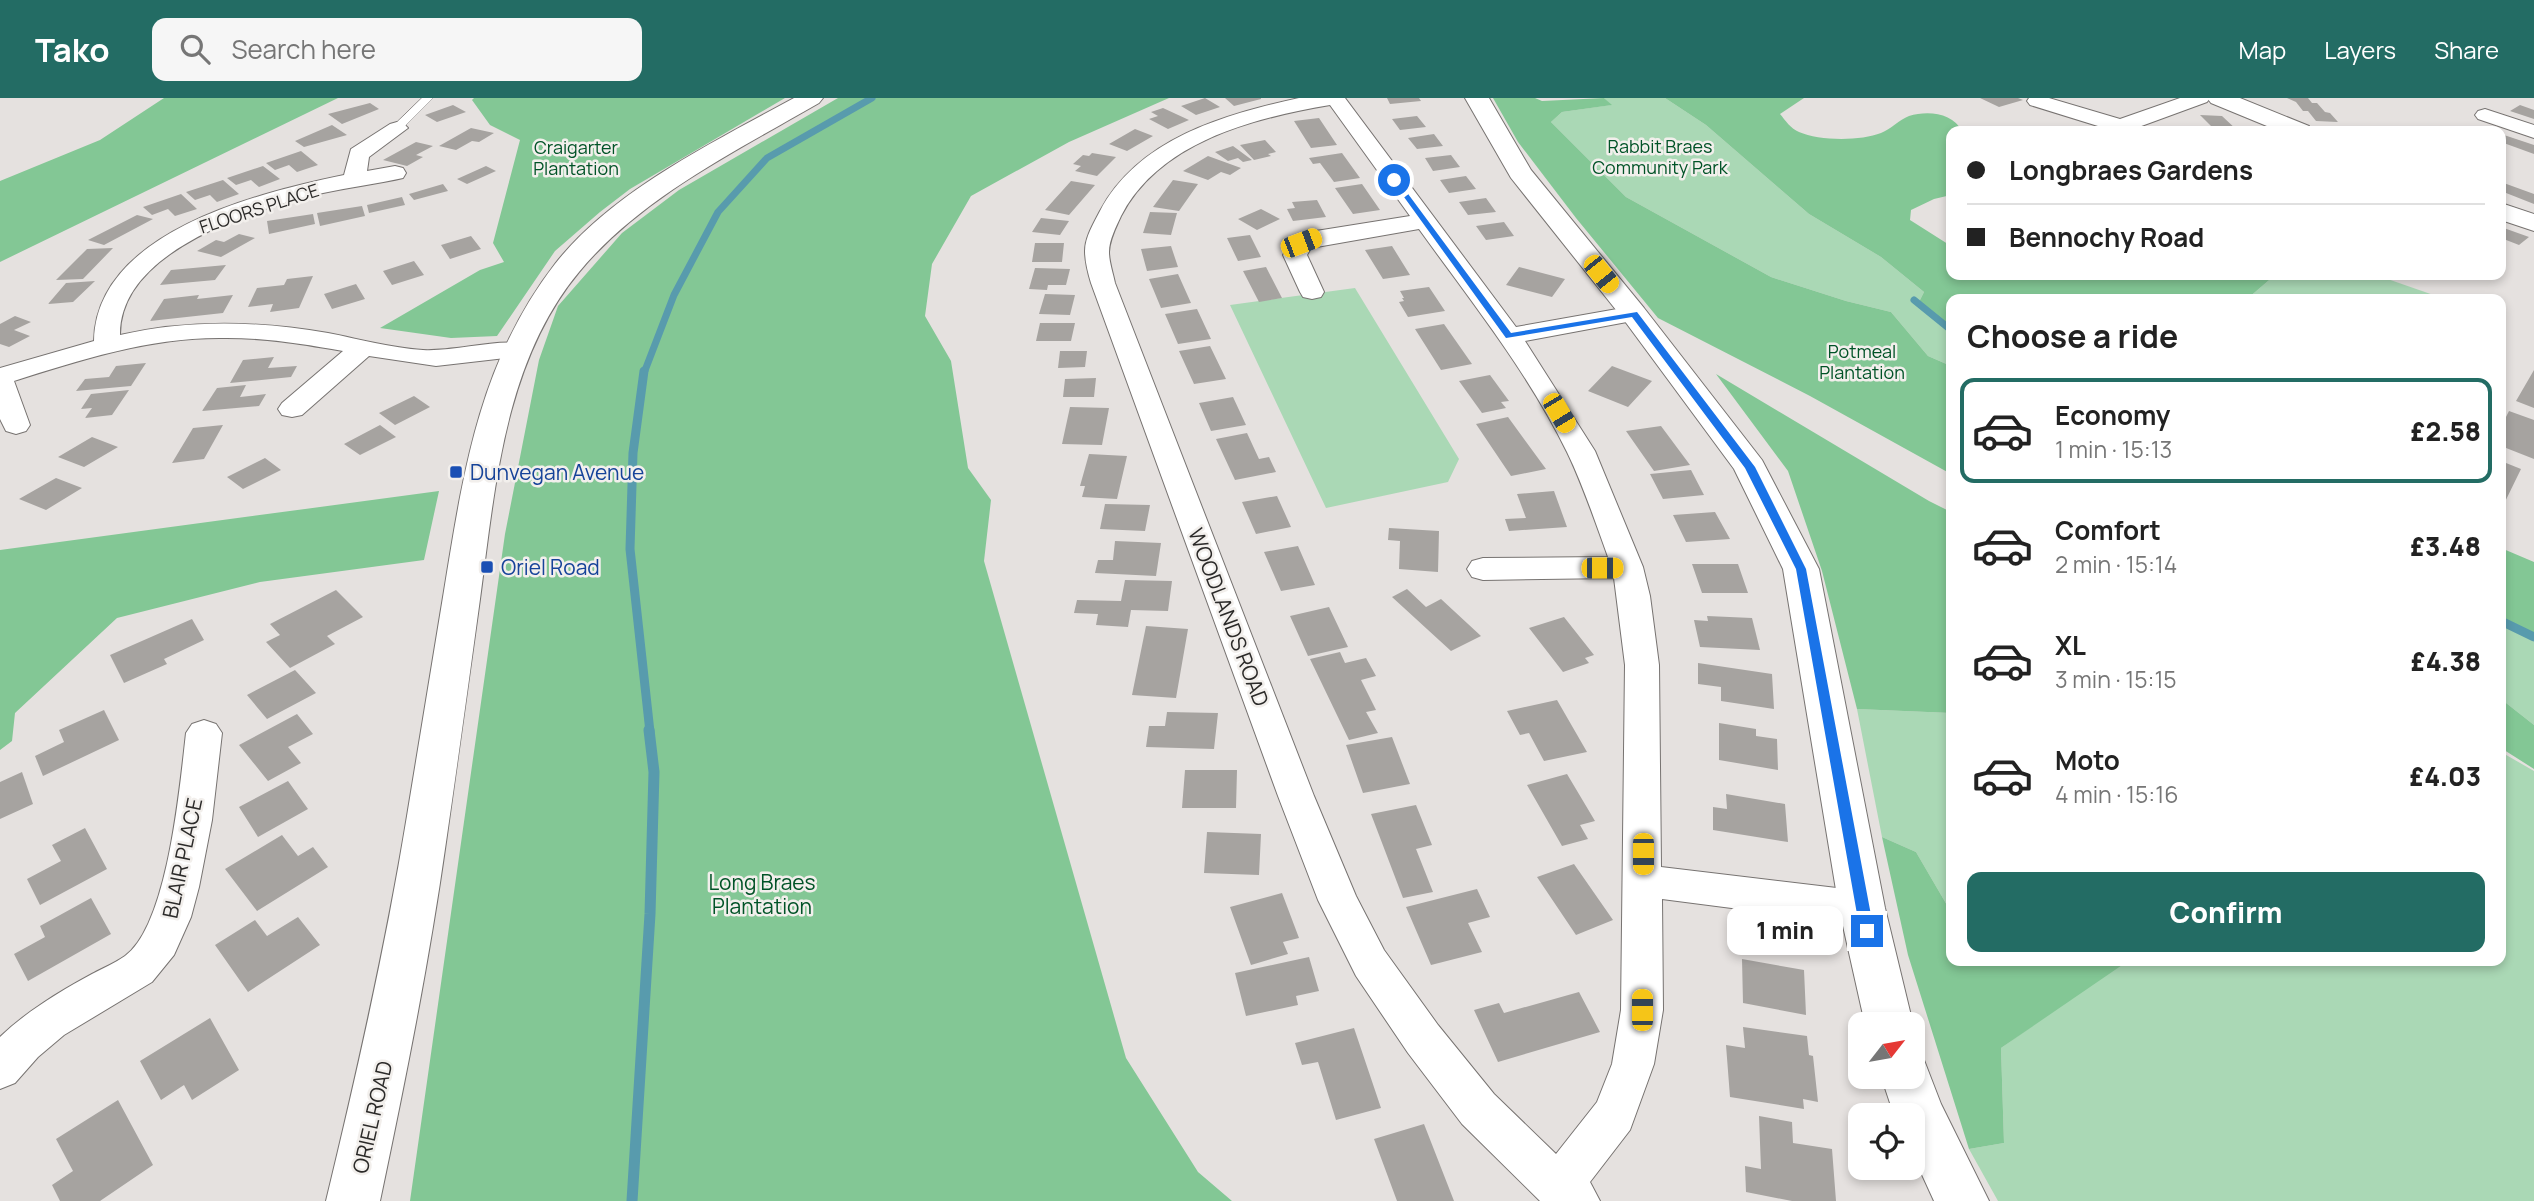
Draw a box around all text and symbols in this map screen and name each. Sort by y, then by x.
search box [152,18,642,81]
text: Tako [35,27,110,72]
icon: search [176,30,214,68]
text: Search here [232,31,376,67]
text: Map [2239,33,2286,66]
text: Layers [2324,33,2396,66]
text: Share [2434,33,2499,66]
park label: Rabbit Braes Community Park [1592,134,1729,179]
park label: Craigarter Plantation [533,135,619,180]
text: Longbraes Gardens [2009,152,2253,188]
route start [1378,164,1410,196]
street label: FLOORS PLACE [196,177,322,239]
text: Bennochy Road [2009,219,2204,255]
car [1278,226,1325,260]
car [1580,251,1623,297]
text: Choose a ride [1967,314,2178,358]
park label: Potmeal Plantation [1819,339,1905,384]
car [1540,390,1579,436]
text: Economy [2055,397,2170,433]
icon: car [1971,399,2034,462]
text: £2.58 [2411,413,2481,449]
text: 1 min · 15:13 [2055,433,2172,465]
place label: Dunvegan Avenue [470,458,644,486]
marker: Dunvegan Avenue [448,464,464,480]
text: Comfort [2055,512,2161,548]
icon: car [1971,514,2034,577]
street label: WOODLANDS ROAD [1182,524,1276,710]
text: £3.48 [2410,528,2481,564]
text: 2 min · 15:14 [2055,548,2177,580]
place label: Oriel Road [501,553,600,581]
car [1582,558,1624,579]
marker: Oriel Road [479,559,495,575]
text: XL [2055,627,2086,663]
icon: car [1971,629,2034,692]
text: £4.38 [2411,643,2481,679]
text: 3 min · 15:15 [2055,663,2177,695]
text: Moto [2055,742,2120,778]
icon: car [1971,744,2034,807]
text: £4.03 [2409,758,2481,794]
text: 4 min · 15:16 [2055,778,2178,810]
street label: BLAIR PLACE [156,795,208,921]
car [1633,833,1654,875]
park label: Long Braes Plantation [708,868,816,920]
button: Confirm [1967,872,2485,952]
callout: 1 min [1727,906,1842,956]
text: 1 min [1756,914,1814,946]
route end [1851,915,1883,947]
car [1632,989,1653,1031]
north arrow [1848,1012,1925,1088]
map controls [1848,1012,1925,1180]
street label: ORIEL ROAD [345,1058,399,1176]
button: locate [1848,1103,1925,1180]

